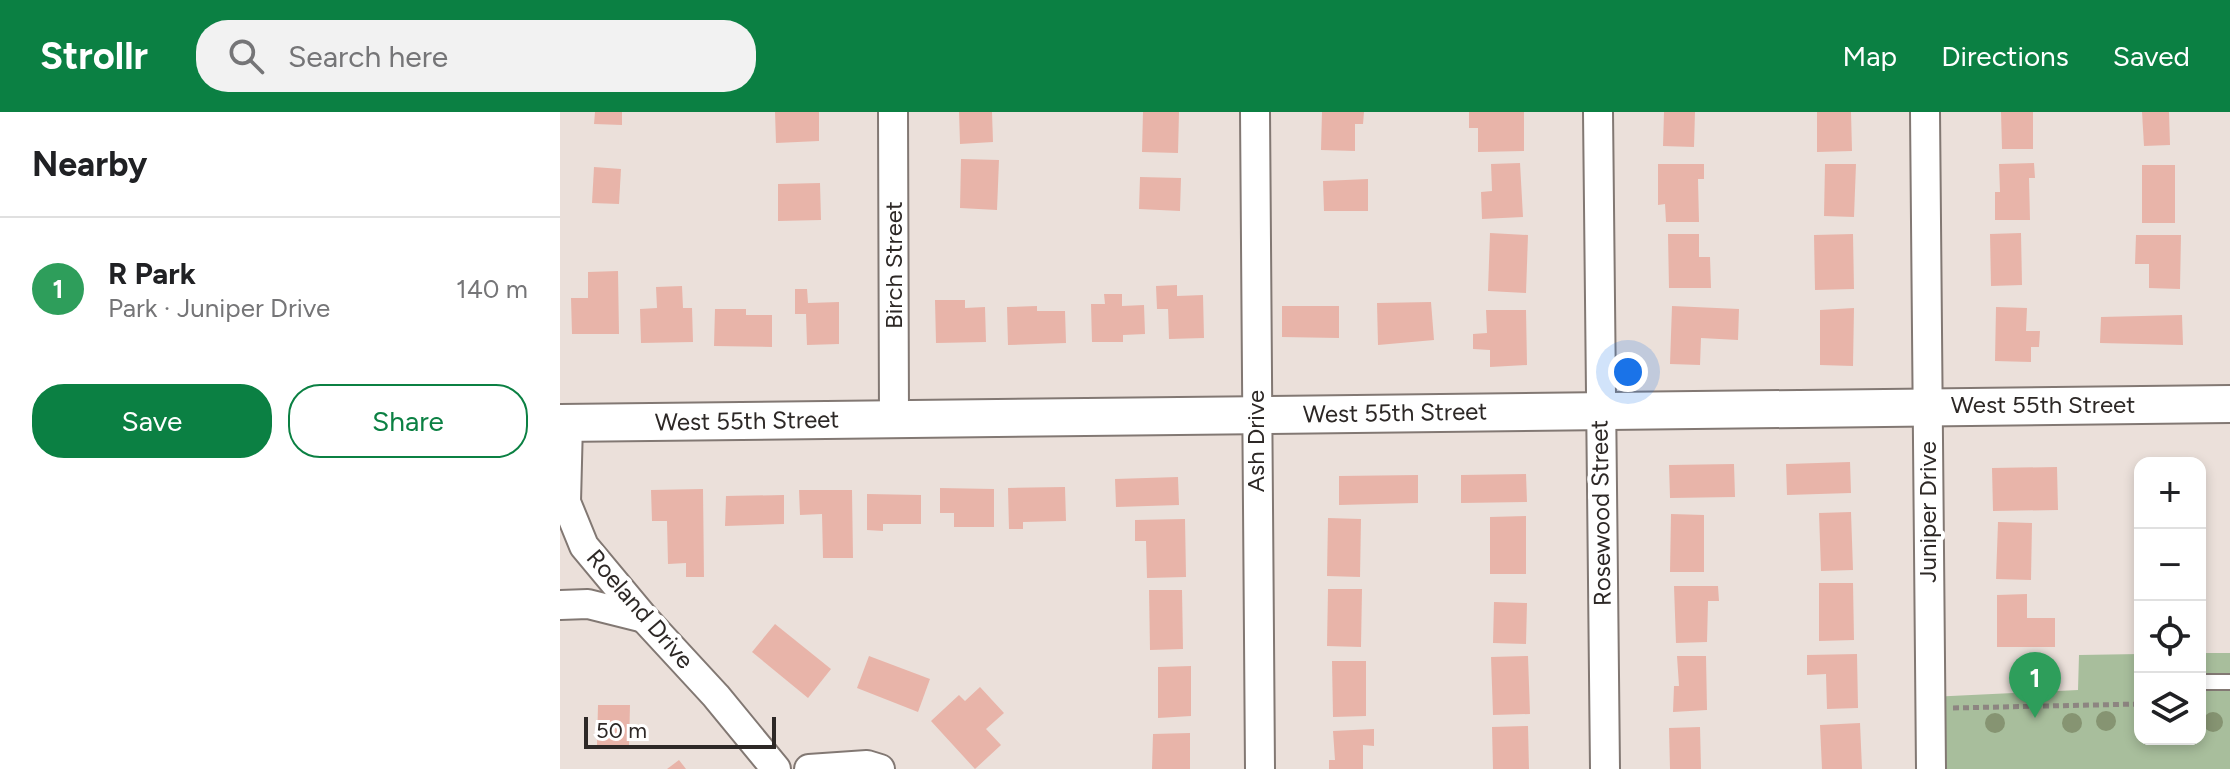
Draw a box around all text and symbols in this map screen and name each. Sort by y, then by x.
search box [196,20,756,92]
text: Strollr [40,33,148,79]
icon: search [224,34,268,78]
text: Search here [288,38,448,75]
text: Map [1843,39,1897,73]
text: Directions [1941,39,2069,73]
text: Saved [2113,39,2190,73]
text: Nearby [32,144,147,185]
street label: Birch Street [879,201,908,329]
text: R Park [108,255,196,292]
text: 1 [53,273,63,305]
text: 140 m [456,273,528,305]
text: Park · Juniper Drive [108,292,330,324]
your location [1608,352,1648,392]
button: Save [32,384,272,458]
button: Share [288,384,528,458]
street label: Ash Drive [1241,390,1270,492]
street label: West 55th Street [1951,390,2135,419]
street label: West 55th Street [1302,396,1488,429]
street label: West 55th Street [654,404,840,437]
street label: Rosewood Street [1584,420,1617,606]
street label: Juniper Drive [1913,441,1942,583]
map controls [2134,457,2206,745]
button: + [2134,457,2206,529]
button: − [2134,529,2206,601]
street label: Roeland Drive [581,543,700,674]
button: locate [2134,601,2206,673]
pin: 1 [2009,652,2061,718]
button: layers [2134,673,2206,745]
scale bar [584,713,776,749]
text: 50 m [596,717,647,744]

